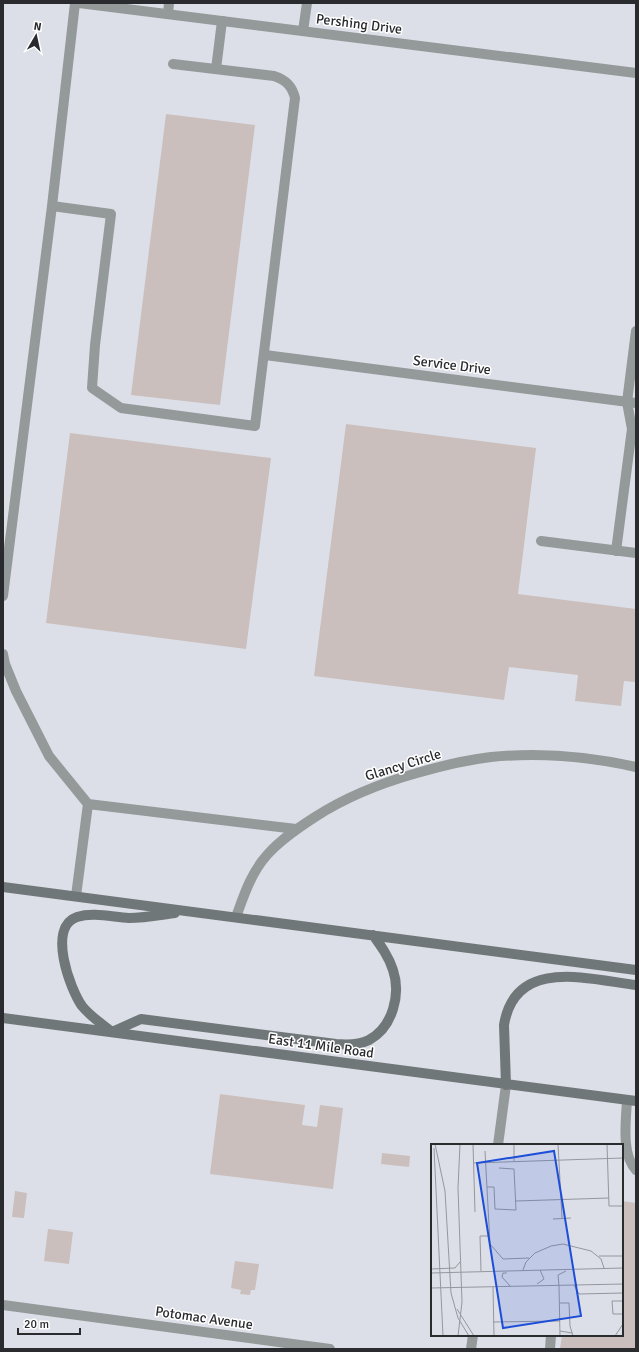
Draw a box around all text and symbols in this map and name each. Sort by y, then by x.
street label: Pershing Drive [315,10,403,38]
north arrow [16,16,56,56]
text: N [33,20,42,34]
street label: Service Drive [412,352,492,378]
street label: Glancy Circle [363,745,443,785]
street label: East 11 Mile Road [267,1030,375,1062]
inset map [431,1144,623,1336]
street label: Potomac Avenue [154,1303,254,1333]
scale bar [18,1310,80,1336]
text: 20 m [24,1317,49,1332]

